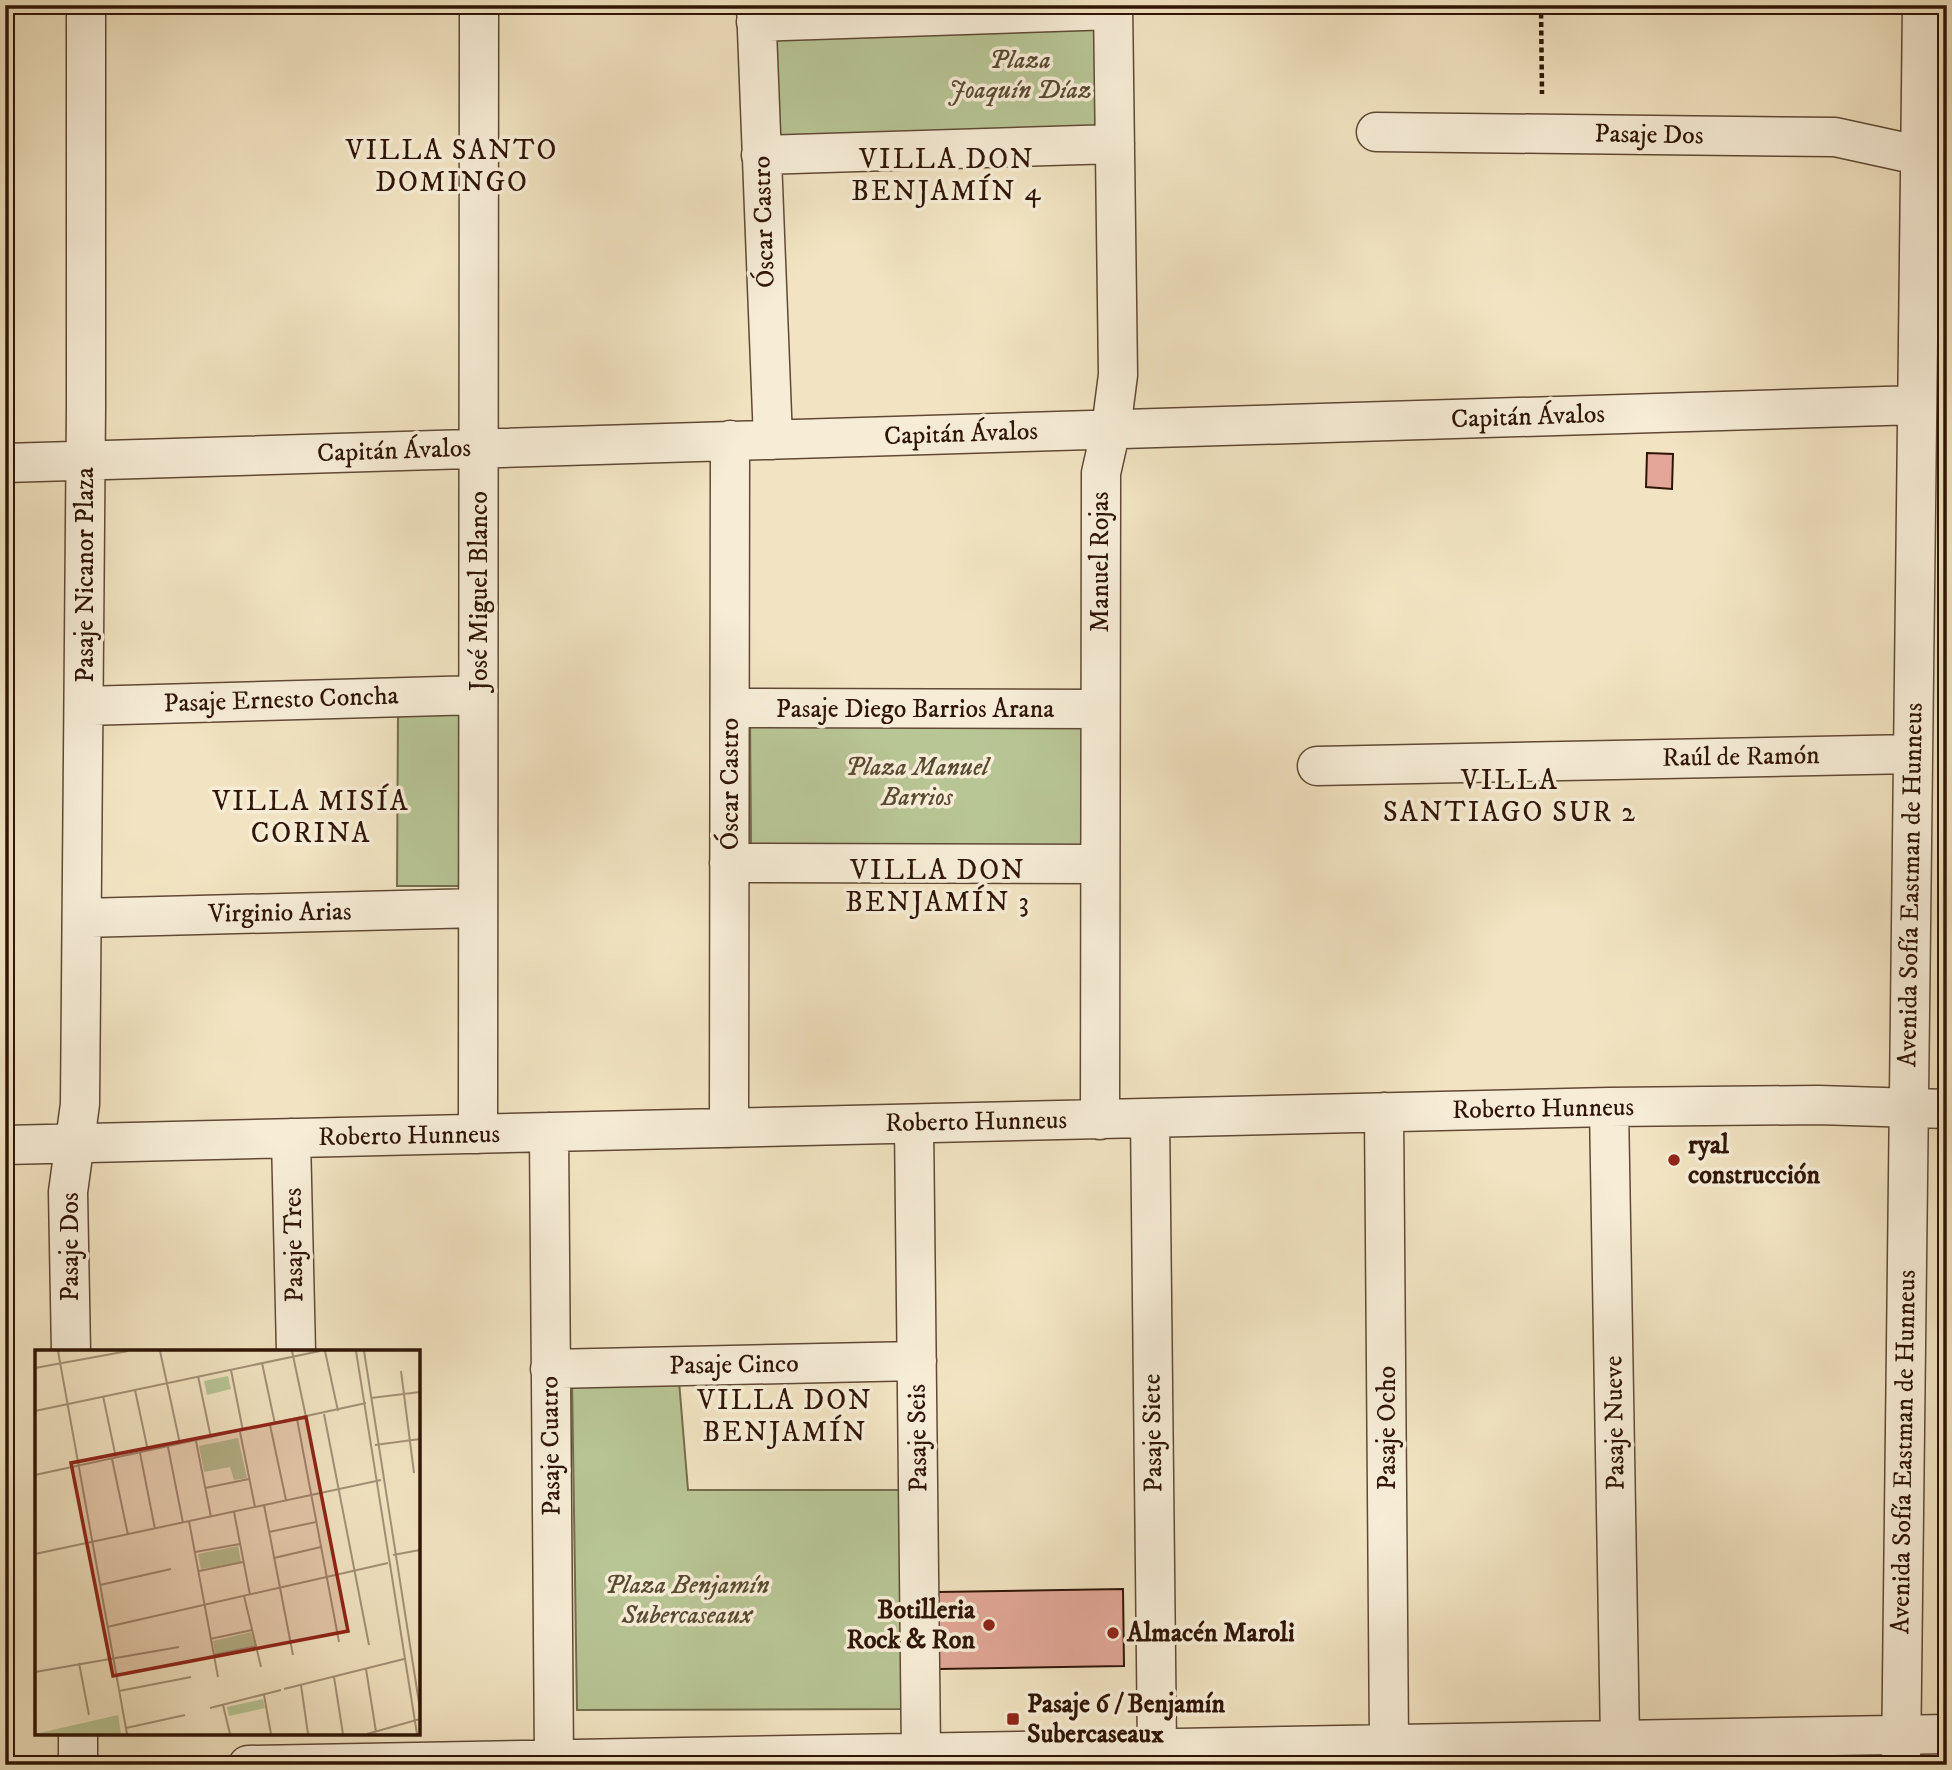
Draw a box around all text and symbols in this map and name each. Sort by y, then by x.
park label: Plaza Joaquín Díaz [948,44,1092,107]
street label: Pasaje Dos [1594,118,1704,152]
district label: VILLA SANTO DOMINGO [345,133,558,200]
district label: VILLA DON BENJAMÍN 4 [851,142,1043,209]
street label: Óscar Castro [744,155,783,289]
street label: Capitán Ávalos [1450,397,1606,436]
street label: Capitán Ávalos [883,414,1039,453]
street label: Capitán Ávalos [316,431,472,470]
street label: Pasaje Nicanor Plaza [69,467,102,683]
street label: José Miguel Blanco [463,491,496,693]
street label: Manuel Rojas [1084,492,1117,632]
street label: Pasaje Ernesto Concha [163,679,399,721]
street label: Pasaje Diego Barrios Arana [776,693,1054,726]
street label: Avenida Sofía Eastman de Hunneus [1891,703,1931,1067]
street label: Óscar Castro [713,718,747,850]
street label: Raúl de Ramón [1662,739,1820,775]
park label: Plaza Manuel Barrios [845,751,992,814]
district label: VILLA SANTIAGO SUR 2 [1383,763,1637,830]
district label: VILLA MISÍA CORINA [211,783,410,851]
district label: VILLA DON BENJAMÍN 3 [845,853,1031,920]
street label: Virginio Arias [207,895,352,931]
street label: Roberto Hunneus [1452,1091,1634,1127]
street label: Roberto Hunneus [885,1104,1067,1140]
street label: Roberto Hunneus [318,1118,500,1154]
place label: ryal construcción [1688,1129,1820,1192]
marker: ryal construcción [1666,1152,1682,1168]
street label: Pasaje Tres [277,1187,311,1303]
street label: Pasaje Dos [54,1192,87,1302]
street label: Avenida Sofía Eastman de Hunneus [1884,1270,1924,1634]
street label: Pasaje Cinco [669,1347,799,1383]
inset map [35,1350,420,1735]
street label: Pasaje Nueve [1597,1355,1633,1491]
street label: Pasaje Ocho [1371,1366,1404,1490]
street label: Pasaje Siete [1135,1373,1171,1493]
street label: Pasaje Cuatro [533,1376,569,1516]
district label: VILLA DON BENJAMÍN [696,1383,873,1450]
street label: Pasaje Seis [901,1384,935,1492]
park label: Plaza Benjamín Subercaseaux [605,1569,769,1632]
place label: Botilleria Rock & Ron [847,1594,976,1657]
marker: Botilleria Rock & Ron [981,1617,997,1633]
place label: Almacén Maroli [1126,1617,1295,1650]
marker: Almacén Maroli [1105,1625,1121,1641]
place label: Pasaje 6 / Benjamín Subercaseaux [1027,1688,1226,1751]
marker: Pasaje 6 / Benjamín Subercaseaux [1005,1711,1021,1727]

